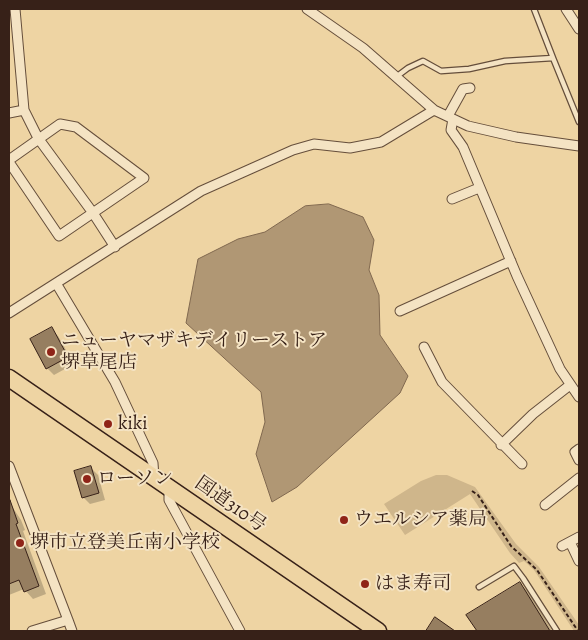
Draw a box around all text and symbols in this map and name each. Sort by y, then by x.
place label: ニューヤマザキデイリーストア 堺草尾店 [61,330,327,374]
marker: ニューヤマザキデイリーストア 堺草尾店 [45,346,57,358]
place label: kiki [118,413,148,435]
marker: kiki [102,418,114,430]
place label: ローソン [97,468,173,490]
street label: 国道310号 [190,472,270,538]
marker: ローソン [81,473,93,485]
place label: ウエルシア薬局 [354,509,487,531]
marker: ウエルシア薬局 [338,514,350,526]
place label: 堺市立登美丘南小学校 [30,532,220,554]
marker: 堺市立登美丘南小学校 [14,537,26,549]
place label: はま寿司 [375,573,451,595]
marker: はま寿司 [359,578,371,590]

